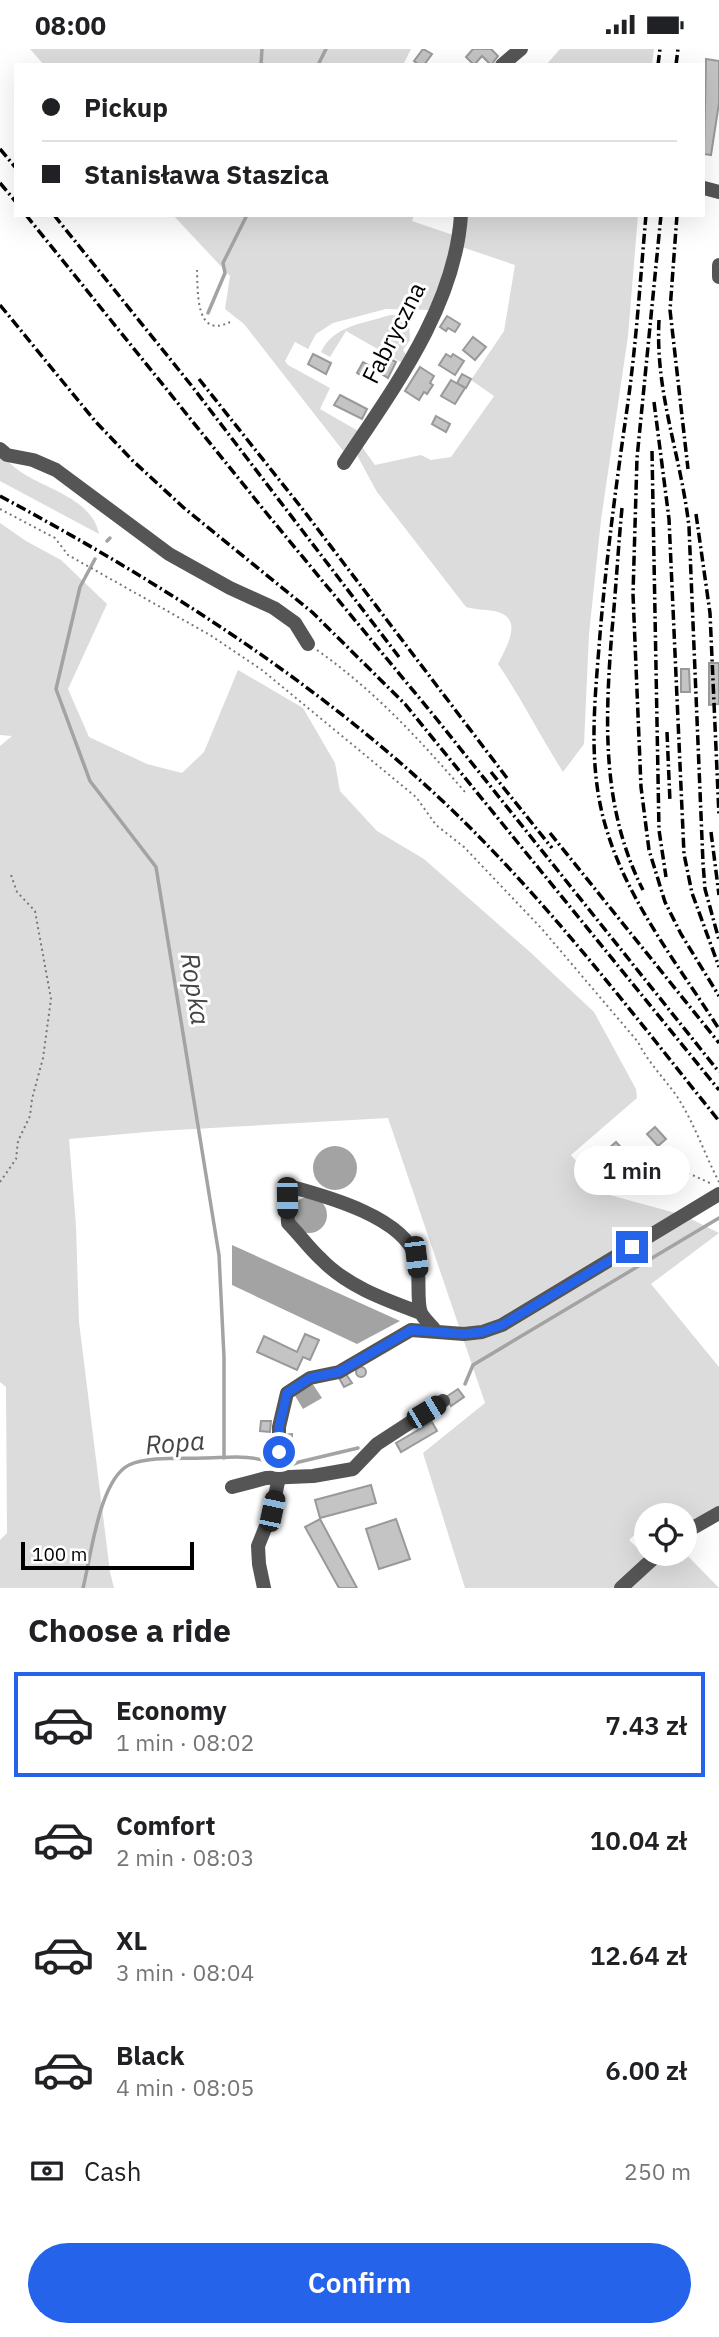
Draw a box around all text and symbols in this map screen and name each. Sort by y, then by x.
text: 08:00 [35,8,106,42]
text: Pickup [84,90,168,124]
text: Stanisława Staszica [84,157,329,191]
street label: Fabryczna [354,276,432,389]
water label: Ropka [174,950,218,1027]
callout: 1 min [574,1145,690,1195]
text: 1 min [602,1155,662,1185]
car [277,1177,298,1219]
route end [616,1231,648,1263]
car [404,1235,429,1279]
car [403,1392,450,1432]
water label: Ropa [144,1422,206,1462]
route start [263,1436,295,1468]
car [258,1488,287,1534]
map controls [634,1503,697,1566]
button: locate [634,1503,697,1566]
scale bar [21,1539,194,1571]
text: 100 m [32,1542,87,1566]
text: Choose a ride [28,1609,231,1651]
icon: car [32,1693,95,1756]
text: Economy [116,1693,227,1727]
text: 7.43 zł [605,1708,687,1742]
text: 1 min · 08:02 [116,1727,254,1757]
icon: car [32,1808,95,1871]
text: Comfort [116,1808,215,1842]
text: 10.04 zł [590,1823,687,1857]
text: 2 min · 08:03 [116,1842,254,1872]
icon: car [32,1923,95,1986]
text: XL [116,1923,147,1957]
text: 12.64 zł [590,1938,687,1972]
text: 3 min · 08:04 [116,1957,254,1987]
icon: car [32,2038,95,2101]
text: Black [116,2038,184,2072]
text: 6.00 zł [605,2053,687,2087]
text: 4 min · 08:05 [116,2072,254,2102]
icon: cash [28,2152,66,2190]
text: Cash [84,2154,141,2188]
text: 250 m [624,2156,691,2186]
button: Confirm [28,2243,691,2323]

